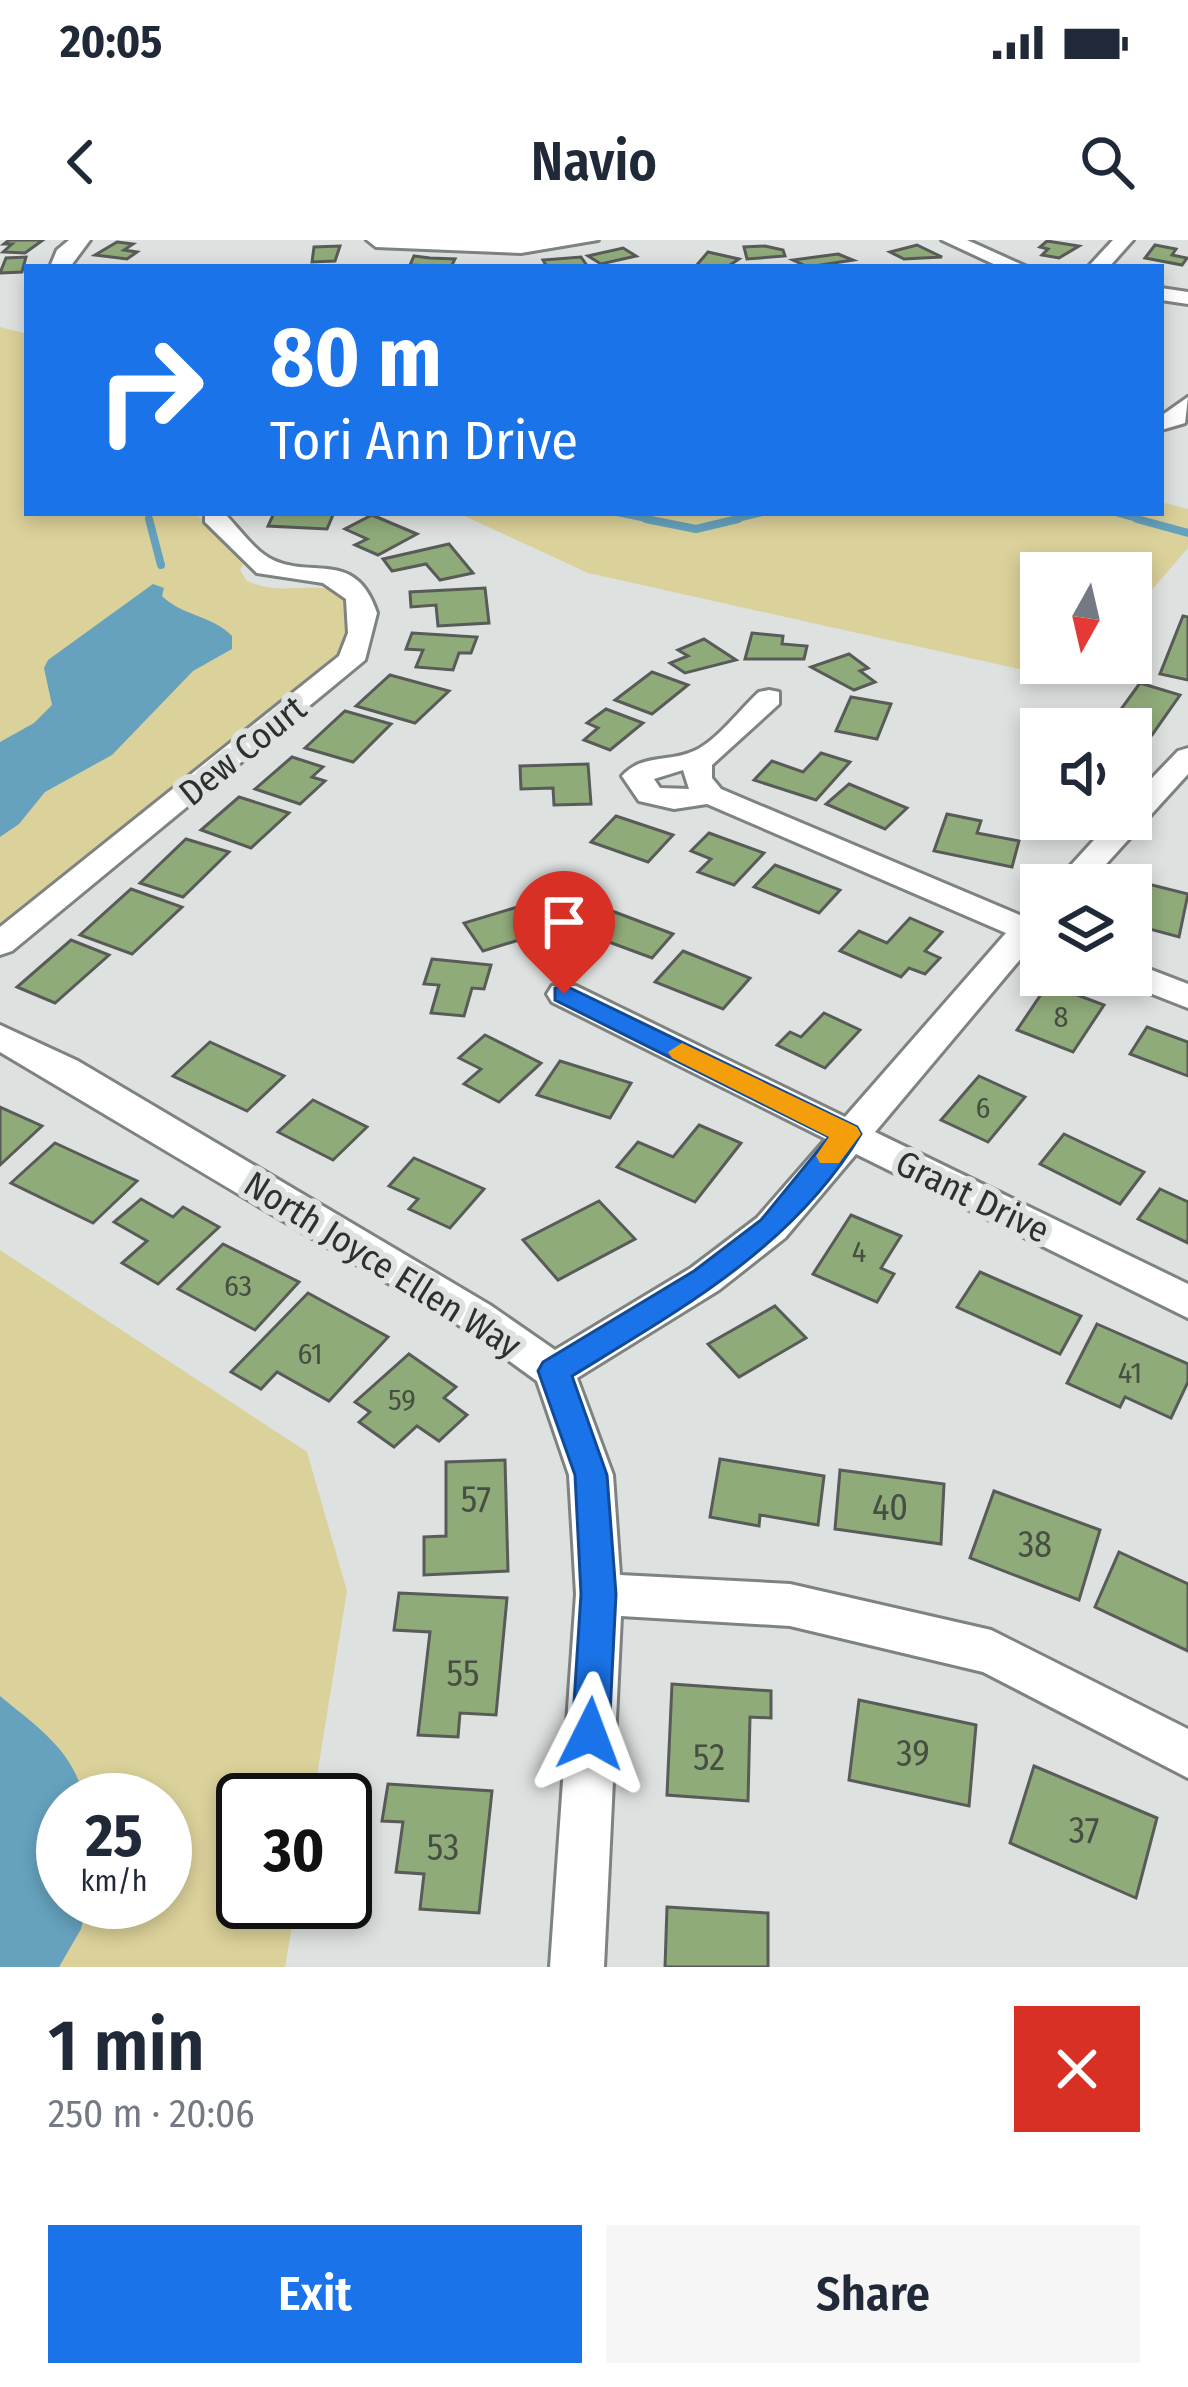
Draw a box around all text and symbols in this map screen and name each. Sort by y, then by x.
text: 20:05 [60,15,162,69]
icon: back [48,129,114,195]
icon: search [1074,129,1140,195]
text: Navio [531,130,657,194]
text: 80 m [270,307,442,408]
icon: right [72,312,228,468]
text: Tori Ann Drive [270,409,578,473]
north arrow [1020,552,1152,684]
map controls [1020,552,1152,996]
street label: Dew Court [170,686,315,815]
button: sound [1020,708,1152,840]
button: layers [1020,864,1152,996]
pin [513,871,615,994]
icon: arrive [531,889,597,955]
house number: 8 [1054,999,1069,1035]
house number: 6 [976,1090,990,1126]
street label: Grant Drive [889,1141,1056,1253]
street label: North Joyce Ellen Way [236,1162,529,1368]
house number: 4 [852,1234,866,1270]
house number: 63 [224,1268,252,1304]
house number: 61 [297,1336,323,1372]
house number: 41 [1118,1355,1142,1391]
house number: 59 [388,1382,416,1418]
house number: 57 [461,1478,491,1522]
house number: 40 [872,1486,908,1530]
house number: 38 [1018,1523,1052,1567]
house number: 55 [447,1652,479,1696]
position arrow [527,1671,653,1797]
house number: 39 [896,1732,930,1776]
house number: 52 [693,1736,725,1780]
speed limit sign: 30 [216,1773,372,1929]
text: 25 [85,1800,143,1872]
house number: 37 [1069,1809,1099,1853]
house number: 53 [427,1826,459,1870]
text: km/h [81,1863,147,1899]
text: 1 min [48,2003,205,2089]
button: close [1014,2006,1140,2132]
text: 250 m · 20:06 [48,2091,255,2137]
button: Exit [48,2225,582,2363]
button: Share [606,2225,1140,2363]

